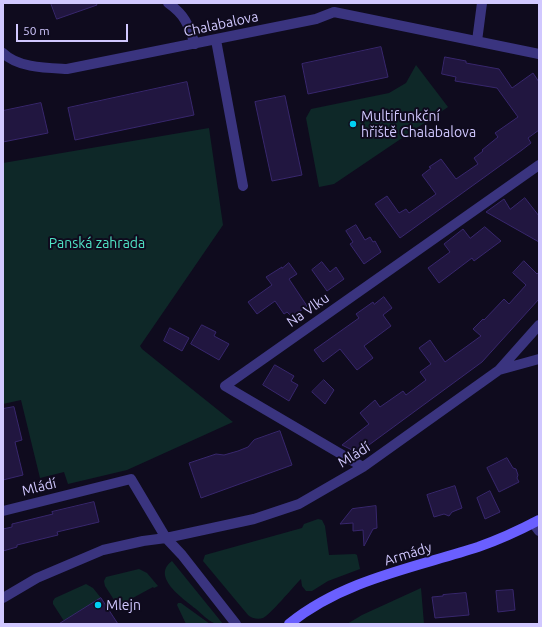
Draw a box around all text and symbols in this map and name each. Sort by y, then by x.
street label: Chalabalova [182,8,260,40]
scale bar [18,16,130,42]
text: 50 m [23,24,50,37]
place label: Multifunkční hřiště Chalabalova [361,108,476,140]
marker: Multifunkční hřiště Chalabalova [348,119,358,129]
park label: Panská zahrada [49,235,145,251]
street label: Na Vlku [284,289,332,331]
street label: Mládí [335,439,373,471]
street label: Mládí [20,475,58,499]
street label: Armády [382,539,434,569]
place label: Mlejn [106,597,141,613]
marker: Mlejn [93,600,103,610]

